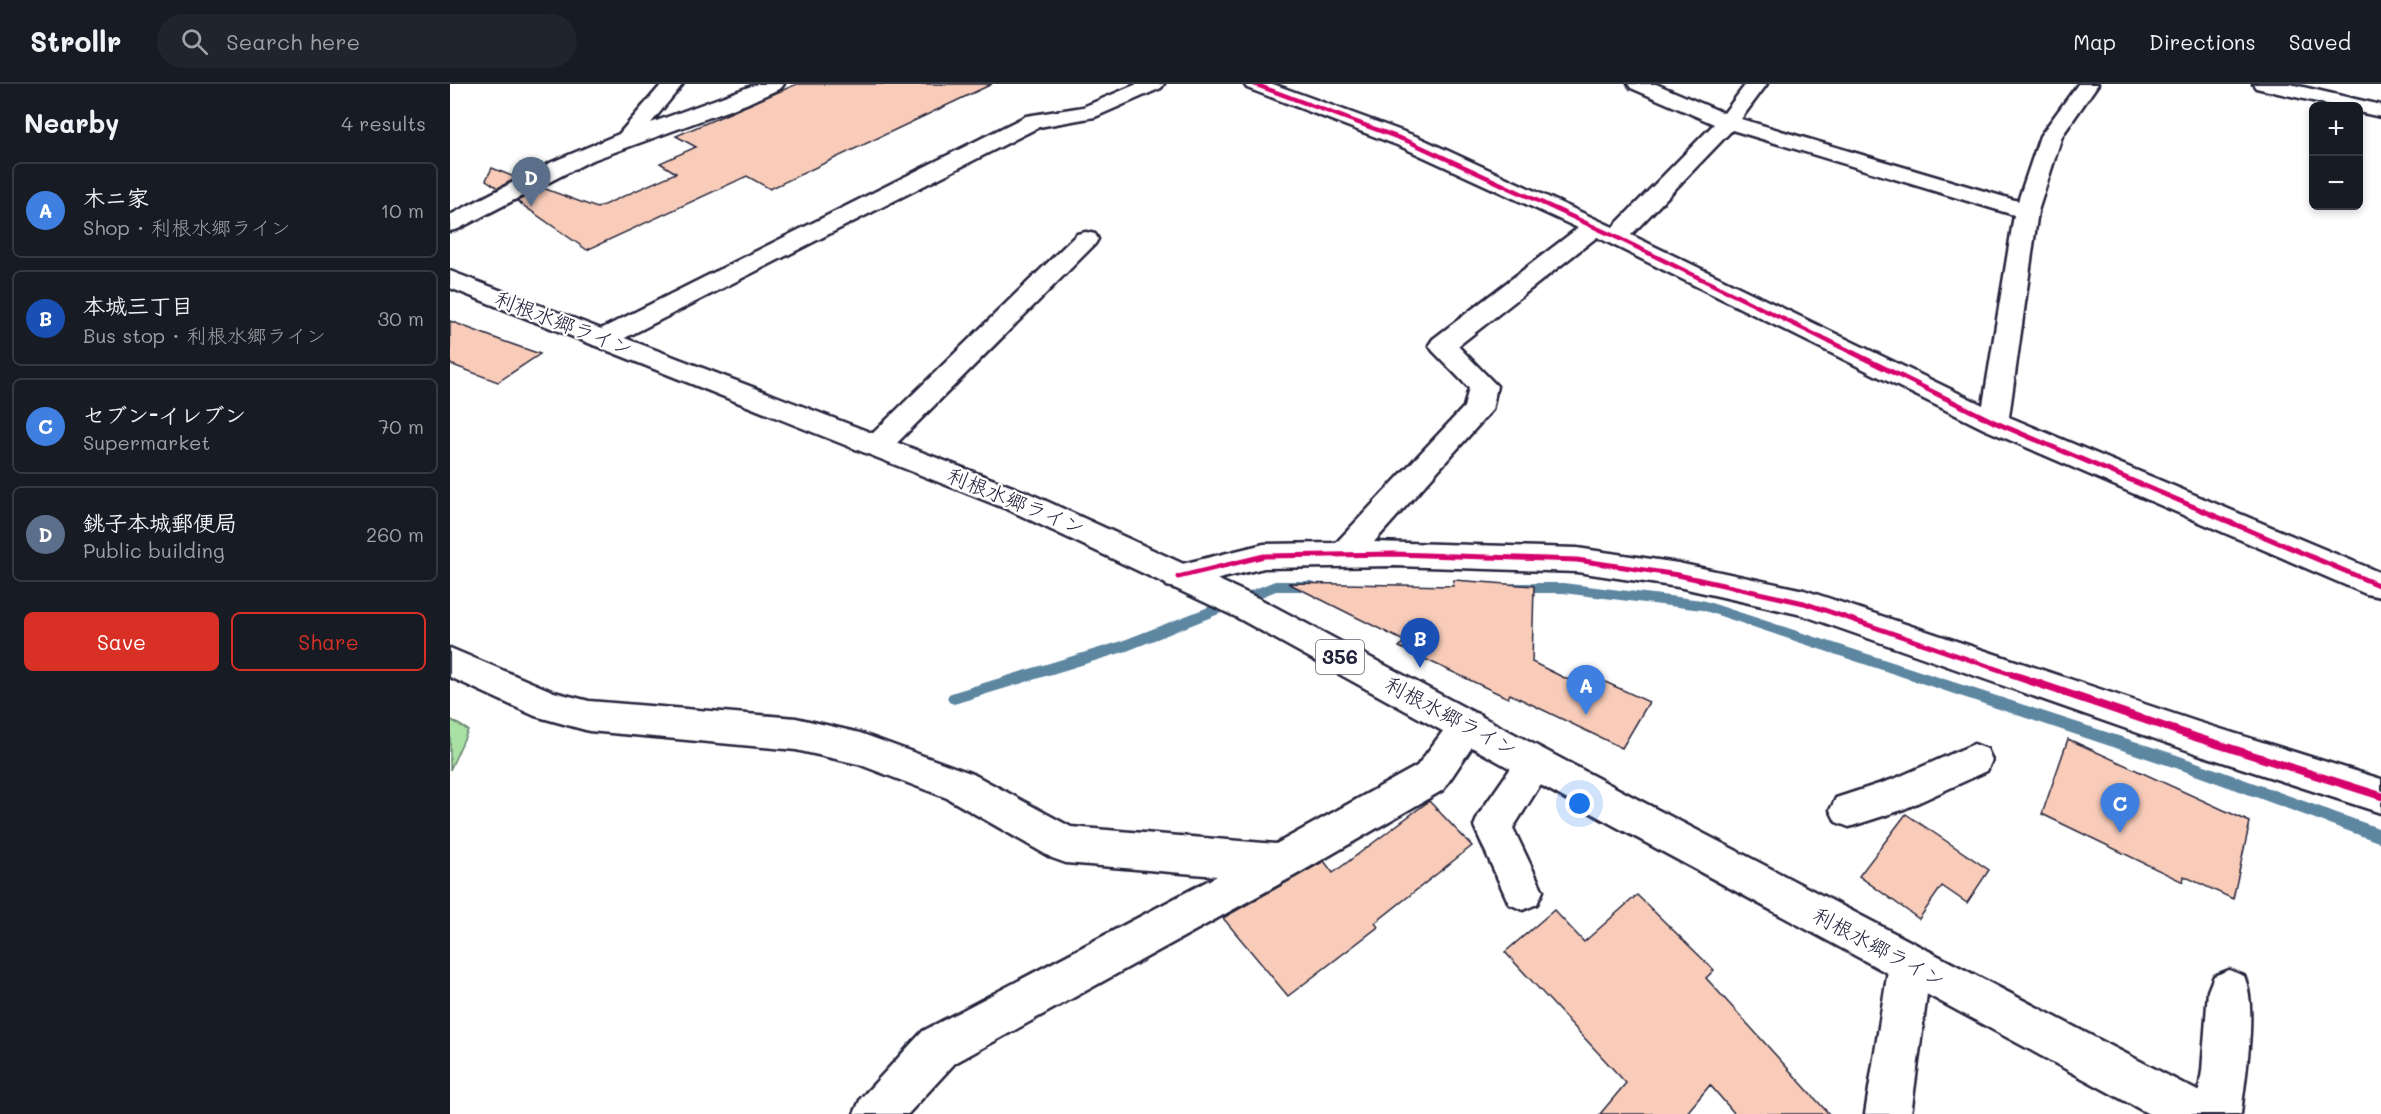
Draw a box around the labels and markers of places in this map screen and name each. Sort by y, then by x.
pin: D [512,158,550,207]
pin: B [1400,618,1440,668]
pin: A [1566,666,1606,715]
pin: C [2100,784,2140,833]

